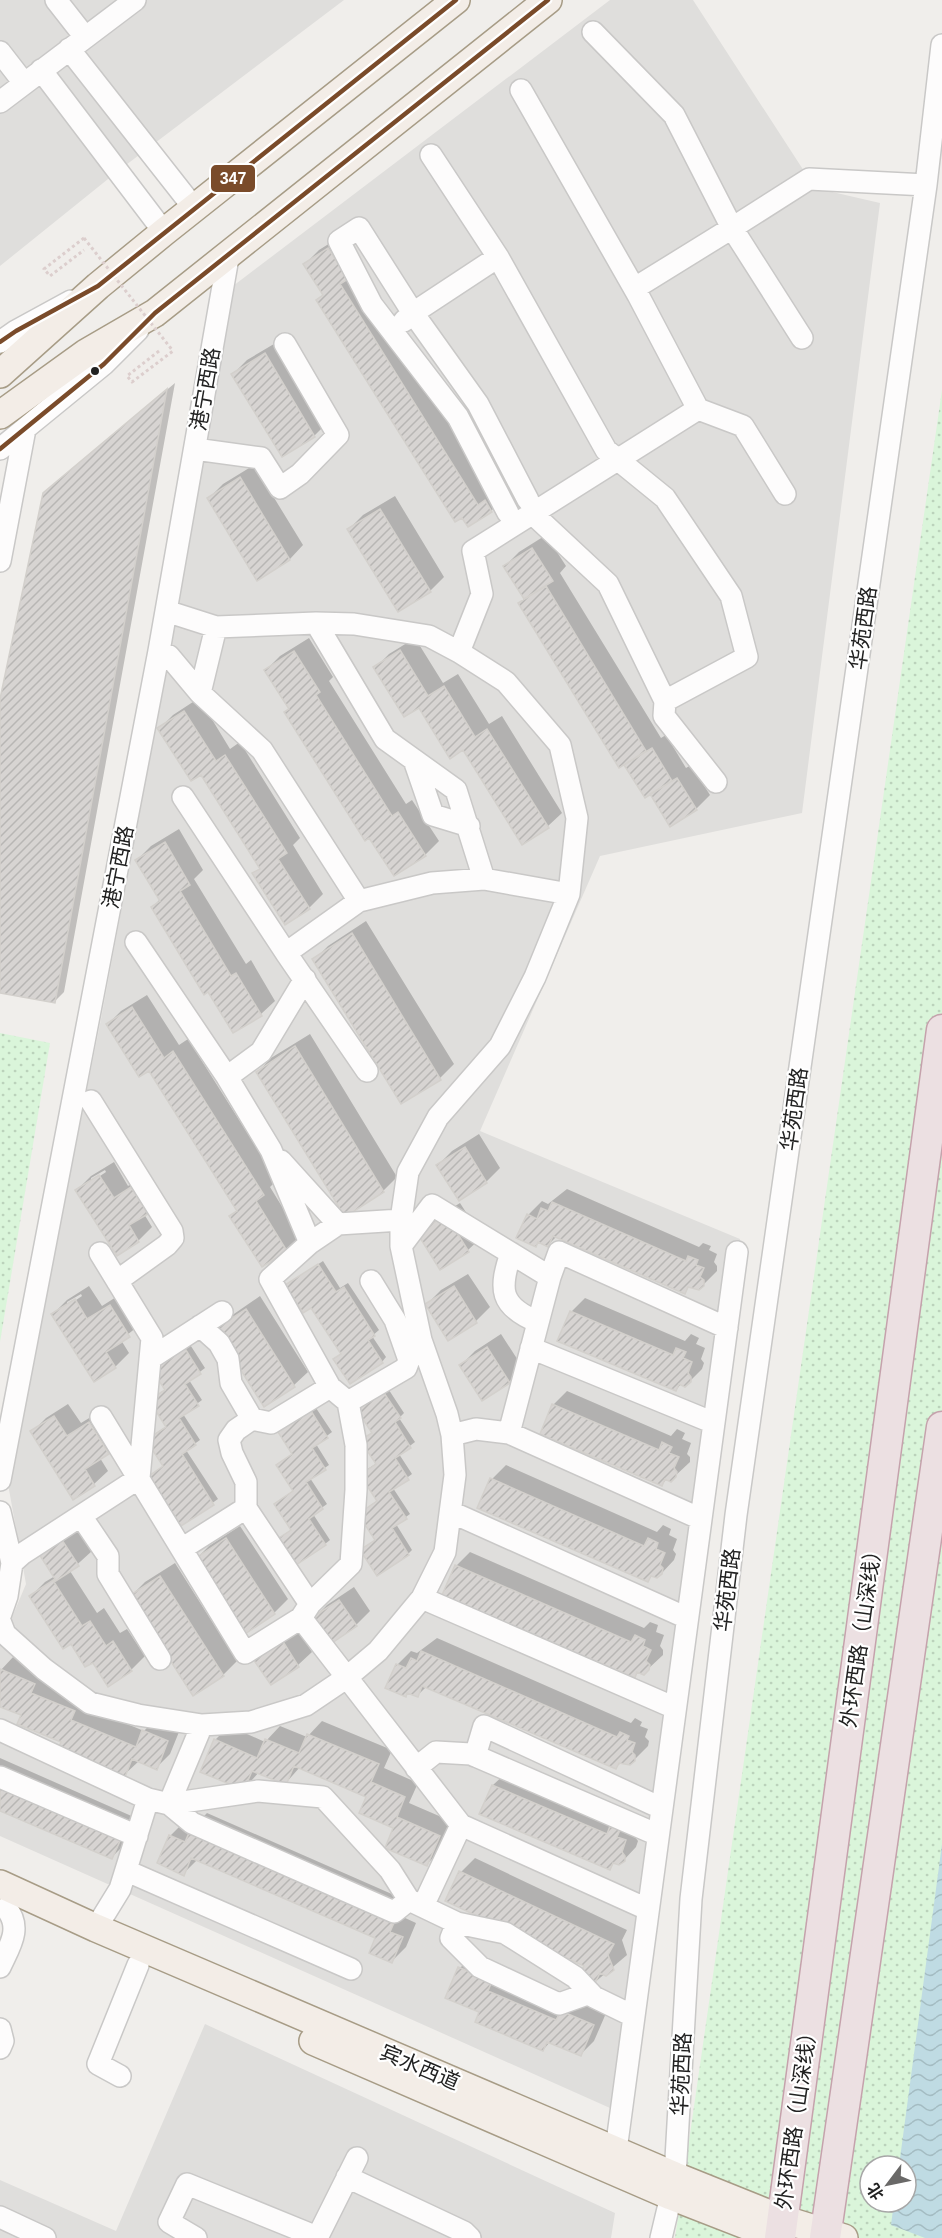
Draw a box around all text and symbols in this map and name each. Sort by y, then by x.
line badge: 347 [210,164,256,193]
text: 347 [220,170,246,187]
street label: 港宁西路 [186,346,224,432]
unlabelled marker [89,365,101,377]
street label: 华苑西路 [846,585,880,671]
street label: 港宁西路 [99,824,137,910]
street label: 华苑西路 [777,1066,811,1152]
street label: 外环西路（山深线） [836,1539,886,1729]
street label: 华苑西路 [710,1547,744,1633]
street label: 外环西路（山深线） [771,2021,821,2211]
street label: 华苑西路 [667,2031,695,2117]
street label: 宾水西道 [377,2040,463,2094]
north arrow [858,2154,918,2214]
text: 北 [864,2180,887,2203]

